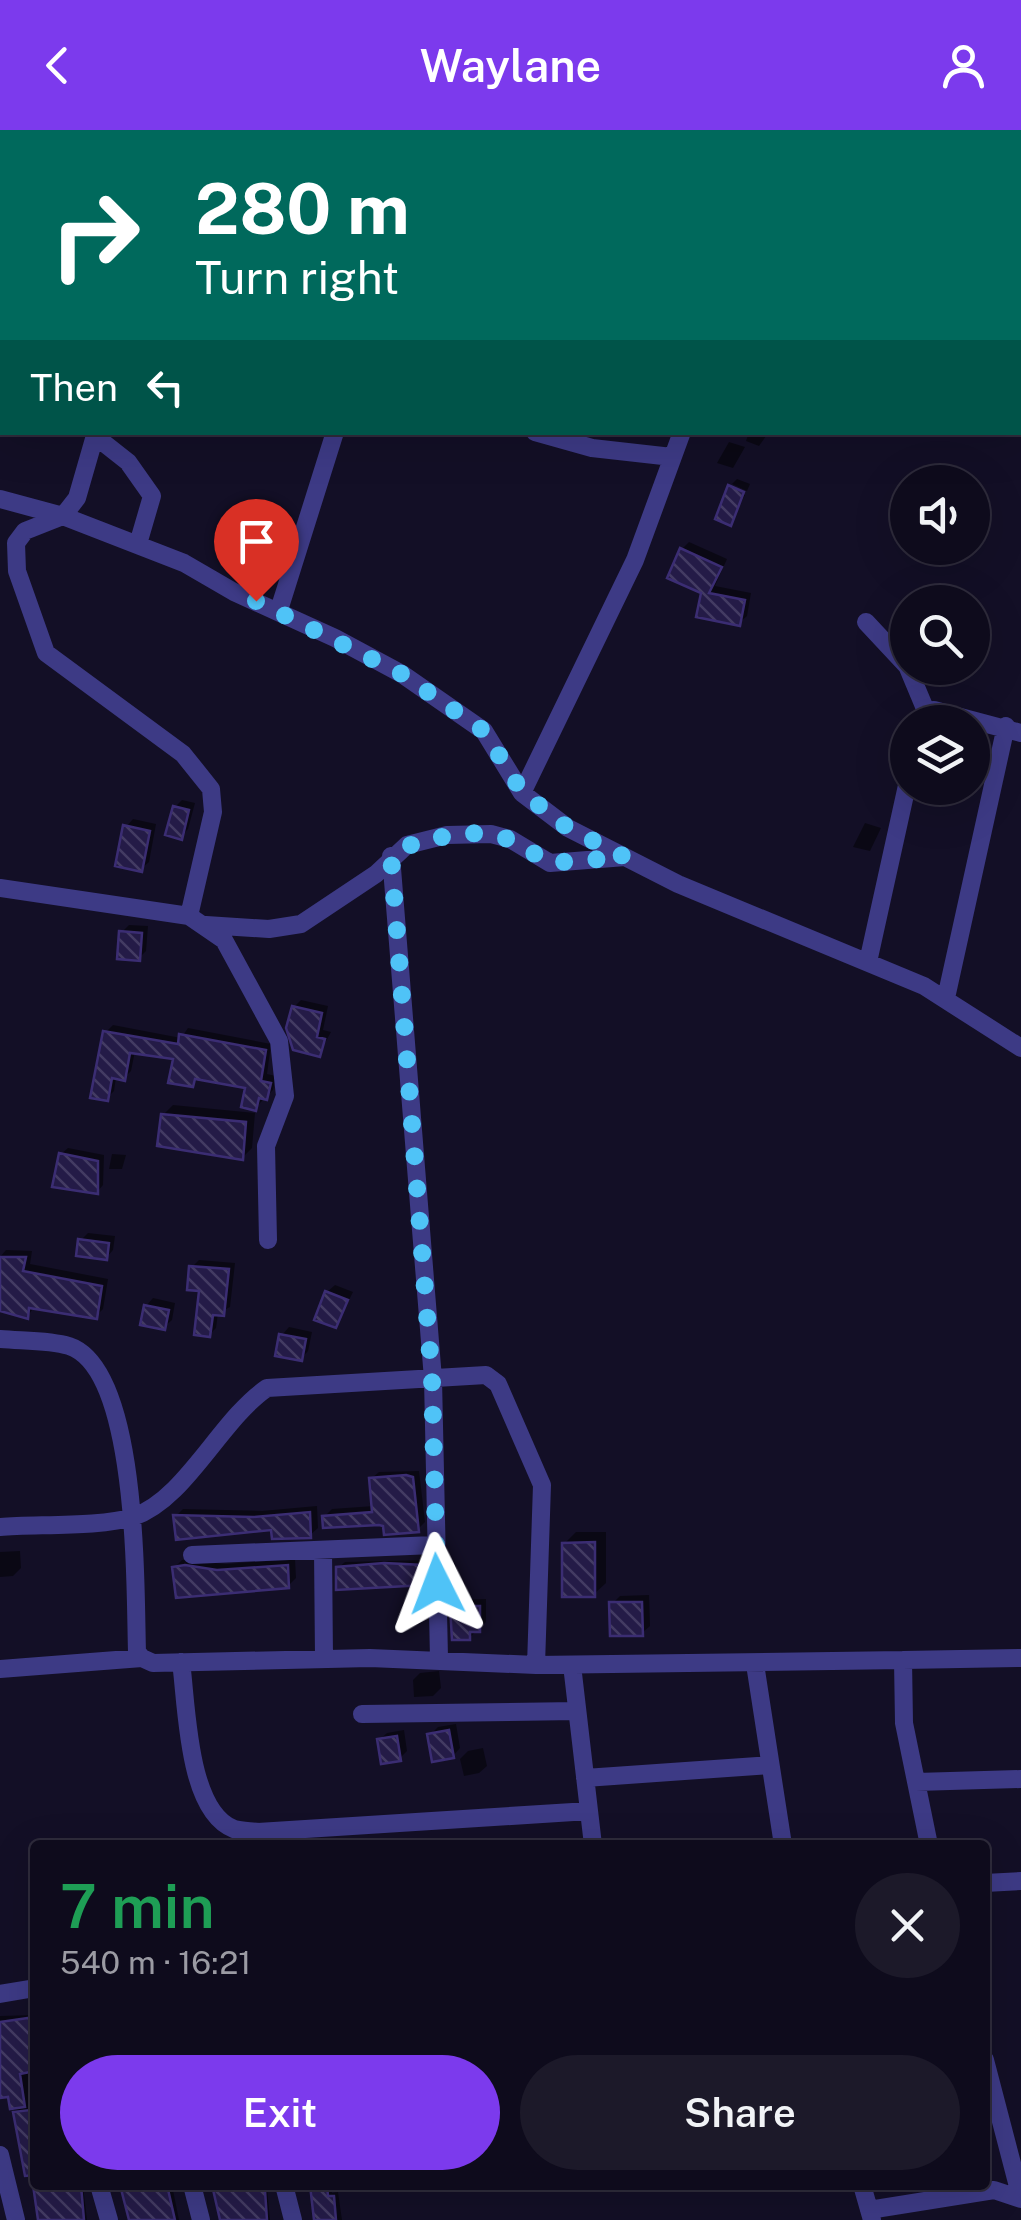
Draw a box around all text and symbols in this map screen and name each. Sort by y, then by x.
icon: back [30,38,85,93]
icon: person [936,38,991,93]
text: Waylane [420,39,601,92]
text: 280 m [195,167,410,250]
icon: right [30,170,160,300]
text: Turn right [195,251,399,304]
icon: left [138,360,193,415]
text: Then [30,365,118,410]
map controls [890,465,990,805]
button: sound [890,465,990,565]
pin [214,499,299,602]
icon: arrive [229,514,284,569]
button: search [890,585,990,685]
button: layers [890,705,990,805]
position arrow [385,1532,489,1636]
text: 7 min [60,1871,215,1942]
button: close [855,1873,960,1978]
text: 540 m · 16:21 [60,1944,251,1981]
button: Exit [60,2055,500,2170]
button: Share [520,2055,960,2170]

